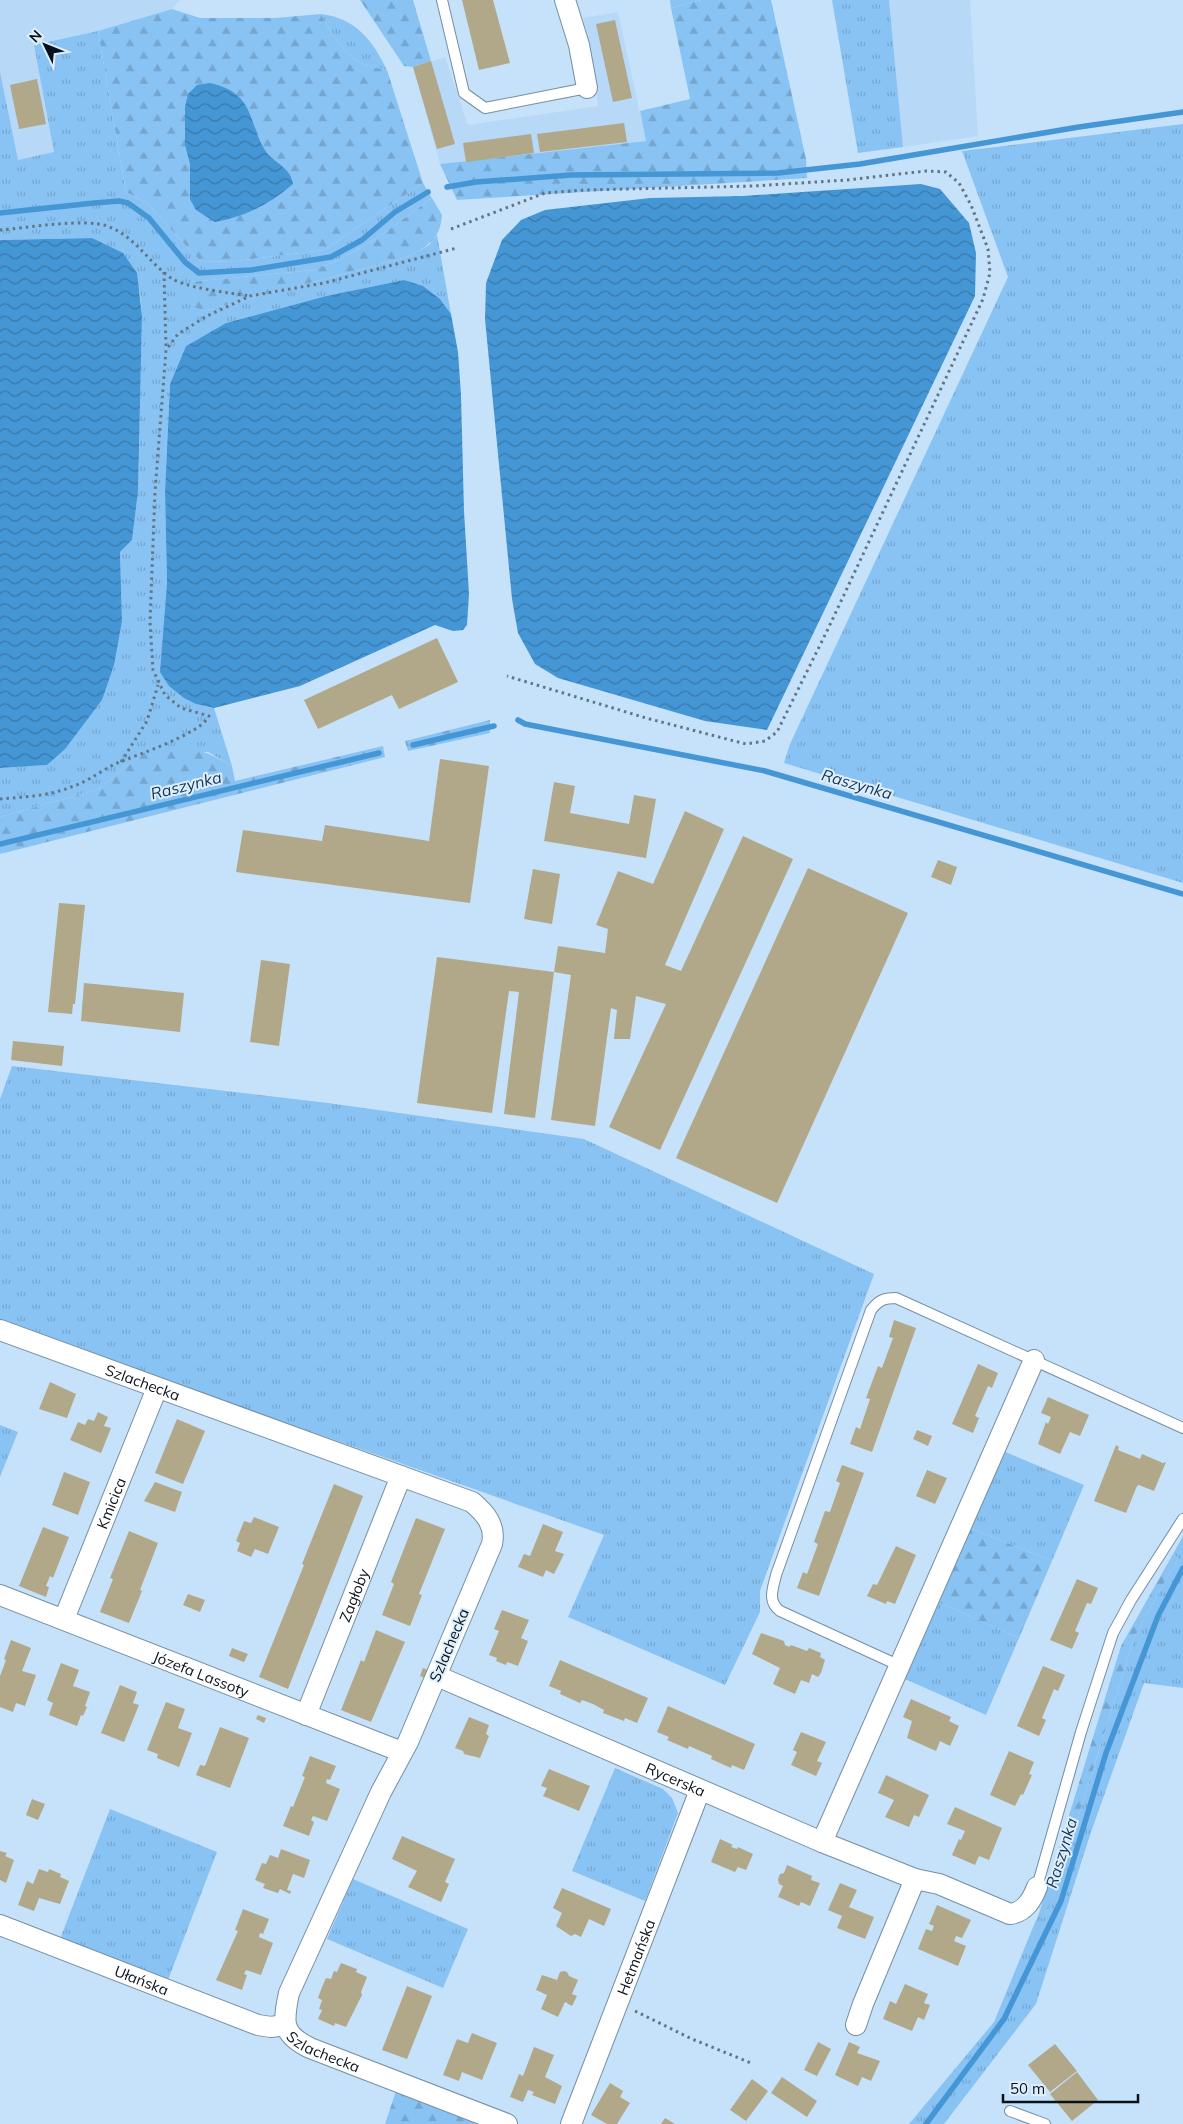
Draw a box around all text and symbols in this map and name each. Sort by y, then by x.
north arrow [20,20,70,70]
text: N [25,26,46,46]
water label: Raszynka [819,764,895,804]
water label: Raszynka [148,766,224,803]
street label: Szlachecka [103,1360,183,1404]
street label: Kmicica [92,1475,130,1531]
street label: Zagłoby [335,1566,373,1625]
street label: Szlachecka [425,1605,473,1685]
street label: Józefa Lassoty [151,1646,252,1701]
street label: Rycerska [643,1758,709,1800]
water label: Raszynka [1041,1815,1081,1891]
street label: Hetmańska [612,1916,659,1998]
street label: Ułańska [112,1961,171,1999]
street label: Szlachecka [283,2027,363,2076]
scale bar [1003,2072,1138,2104]
text: 50 m [1010,2079,1045,2098]

